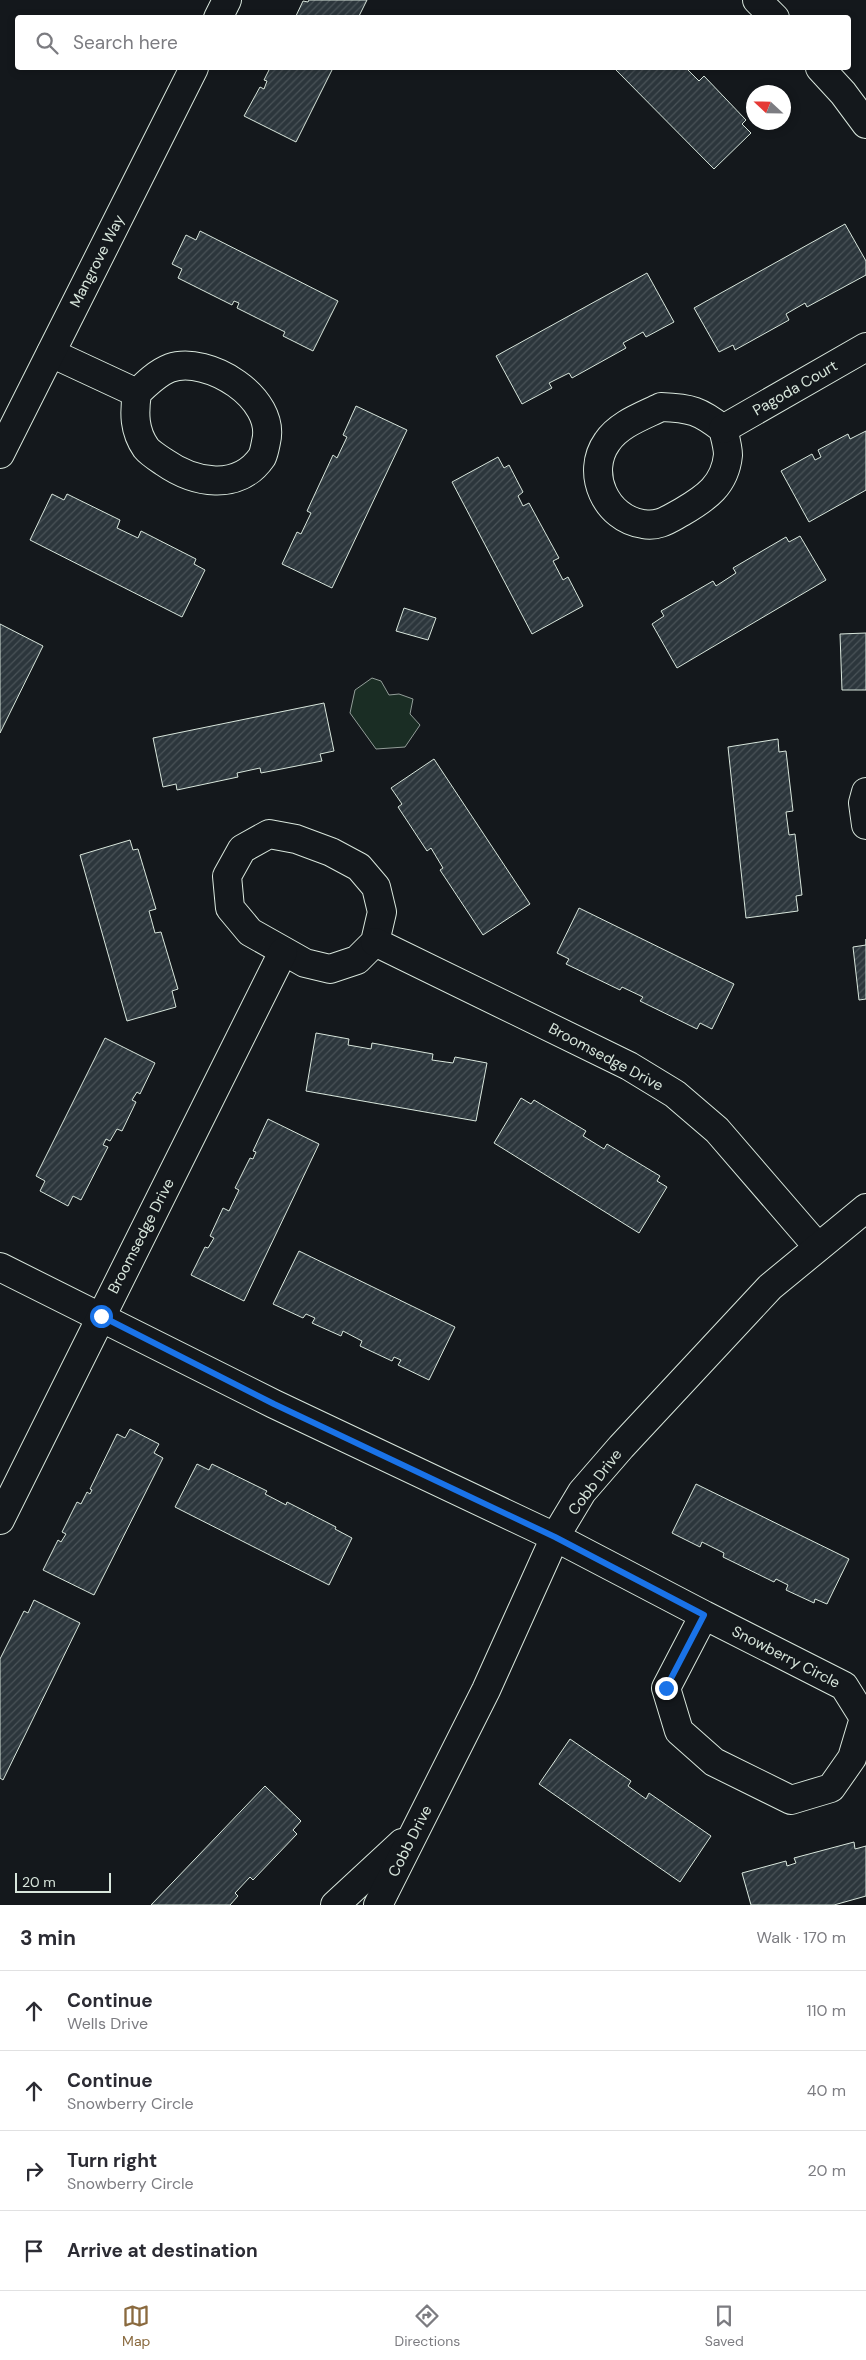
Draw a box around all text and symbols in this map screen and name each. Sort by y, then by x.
search box [15,15,851,70]
icon: search [33,29,61,57]
text: Search here [73,30,178,55]
north arrow [746,85,791,130]
street label: Mangrove Way [65,211,129,311]
street label: Pagoda Court [749,356,841,420]
street label: Broomsedge Drive [545,1018,667,1096]
street label: Broomsedge Drive [103,1175,179,1297]
route start [90,1305,113,1328]
street label: Cobb Drive [564,1445,626,1519]
street label: Snowberry Circle [729,1621,843,1693]
route end [655,1677,678,1700]
street label: Cobb Drive [383,1802,437,1880]
scale bar [15,1870,111,1893]
text: 20 m [22,1873,56,1891]
text: 3 min [20,1924,76,1952]
text: Walk · 170 m [757,1927,846,1948]
text: Continue [67,1988,153,2013]
icon: ahead [20,1997,48,2025]
text: 110 m [807,2000,846,2021]
text: Wells Drive [67,2013,148,2034]
text: Continue [67,2068,153,2093]
icon: ahead [20,2077,48,2105]
text: 40 m [807,2080,846,2101]
text: Snowberry Circle [67,2093,194,2114]
text: Turn right [67,2148,157,2173]
icon: right [20,2157,48,2185]
text: 20 m [807,2160,846,2181]
text: Snowberry Circle [67,2173,194,2194]
icon: arrive [20,2237,48,2265]
text: Arrive at destination [67,2238,258,2263]
tab: Map [122,2302,150,2350]
tab: Directions [395,2302,460,2350]
tab: Saved [705,2302,744,2350]

